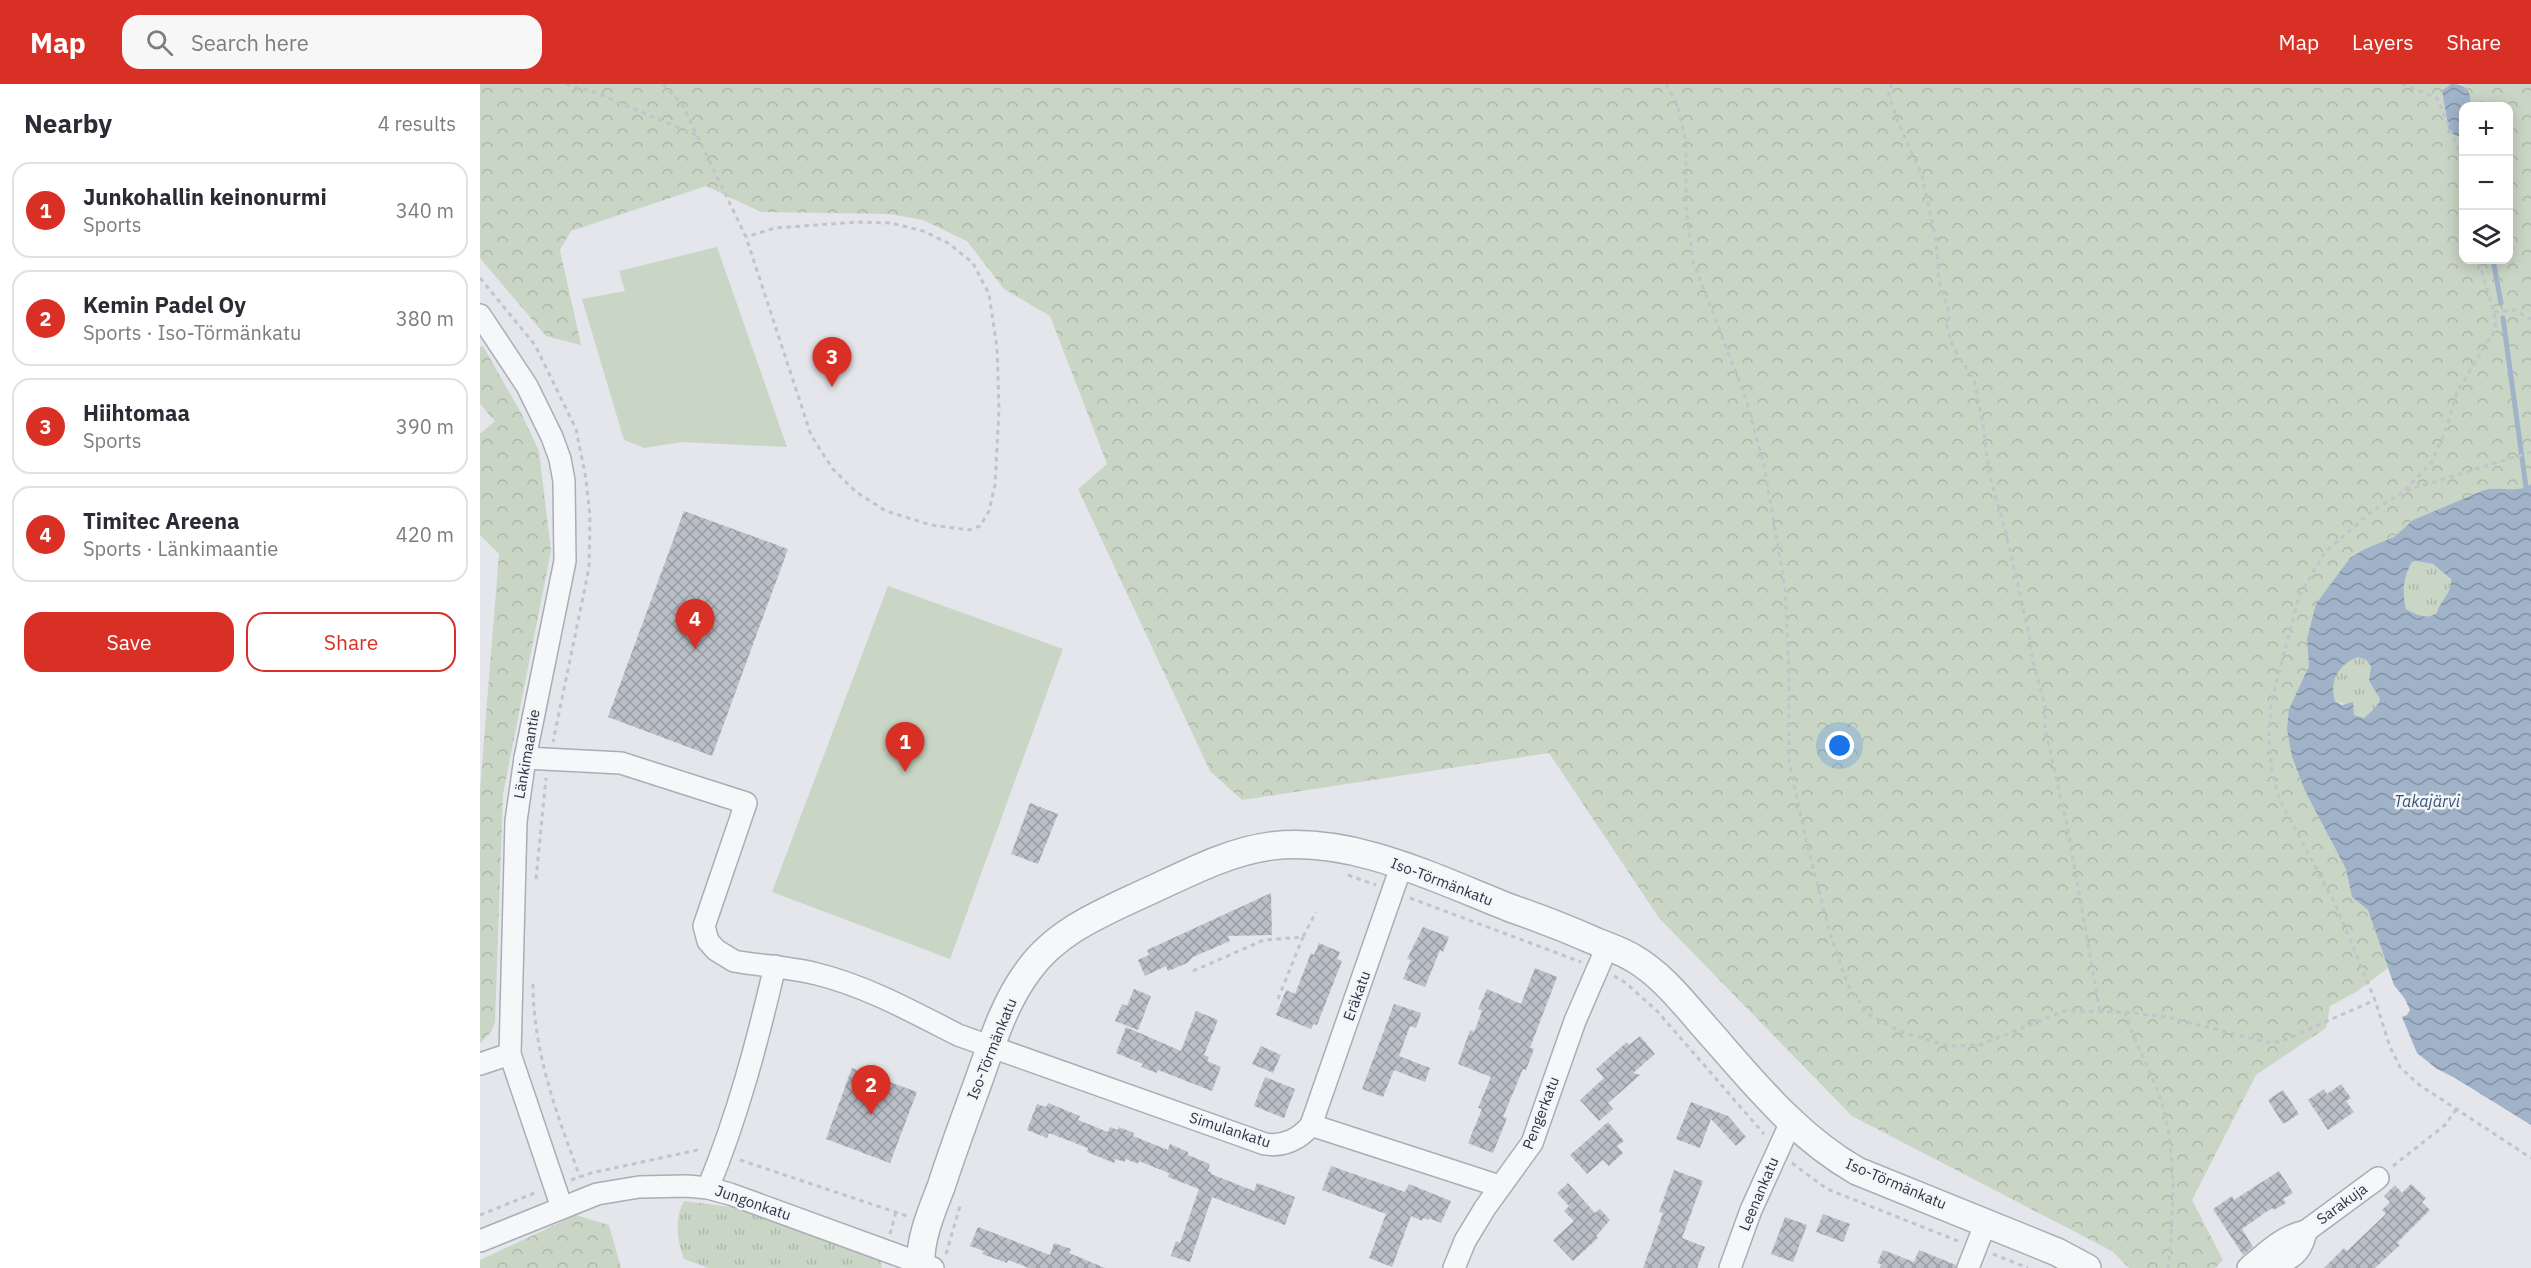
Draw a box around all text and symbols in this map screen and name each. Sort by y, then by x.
search box [122,15,542,69]
text: Map [30,24,86,61]
icon: search [143,26,176,59]
text: Search here [191,28,309,57]
text: Map [2279,28,2319,56]
text: Layers [2352,28,2414,56]
text: Share [2447,28,2501,56]
map controls [2459,102,2513,264]
button: + [2459,102,2513,156]
text: Nearby [24,106,112,140]
text: 4 results [378,110,456,137]
button: − [2459,156,2513,210]
text: Junkohallin keinonurmi [83,182,327,211]
text: 1 [40,197,52,224]
text: 340 m [396,197,454,224]
button: layers [2459,210,2513,264]
text: Sports [83,211,142,238]
text: Kemin Padel Oy [83,290,246,319]
text: 2 [40,305,52,332]
text: 380 m [396,305,454,332]
text: Sports · Iso-Törmänkatu [83,319,301,346]
pin: 3 [812,338,852,387]
text: Hiihtomaa [83,398,190,427]
text: 3 [40,413,52,440]
text: 390 m [396,413,454,440]
text: Sports [83,427,142,454]
text: Timitec Areena [83,506,240,535]
text: 4 [40,521,52,548]
text: 420 m [396,521,454,548]
text: Sports · Länkimaantie [83,535,278,562]
pin: 4 [676,600,714,649]
button: Save [24,612,234,672]
button: Share [246,612,456,672]
street label: Länkimaantie [509,708,544,800]
pin: 1 [886,722,924,772]
your location [1825,731,1854,760]
water label: Takajärvi [2394,791,2461,811]
street label: Iso-Törmänkatu [1388,853,1496,910]
street label: Eräkatu [1339,968,1374,1023]
street label: Iso-Törmänkatu [963,995,1021,1102]
pin: 2 [852,1066,890,1115]
street label: Pengerkatu [1518,1074,1563,1152]
street label: Simulankatu [1187,1107,1273,1152]
street label: Leenankatu [1734,1154,1783,1234]
street label: Iso-Törmänkatu [1843,1154,1950,1213]
street label: Sarakuja [2313,1179,2371,1228]
street label: Jungonkatu [713,1181,794,1224]

